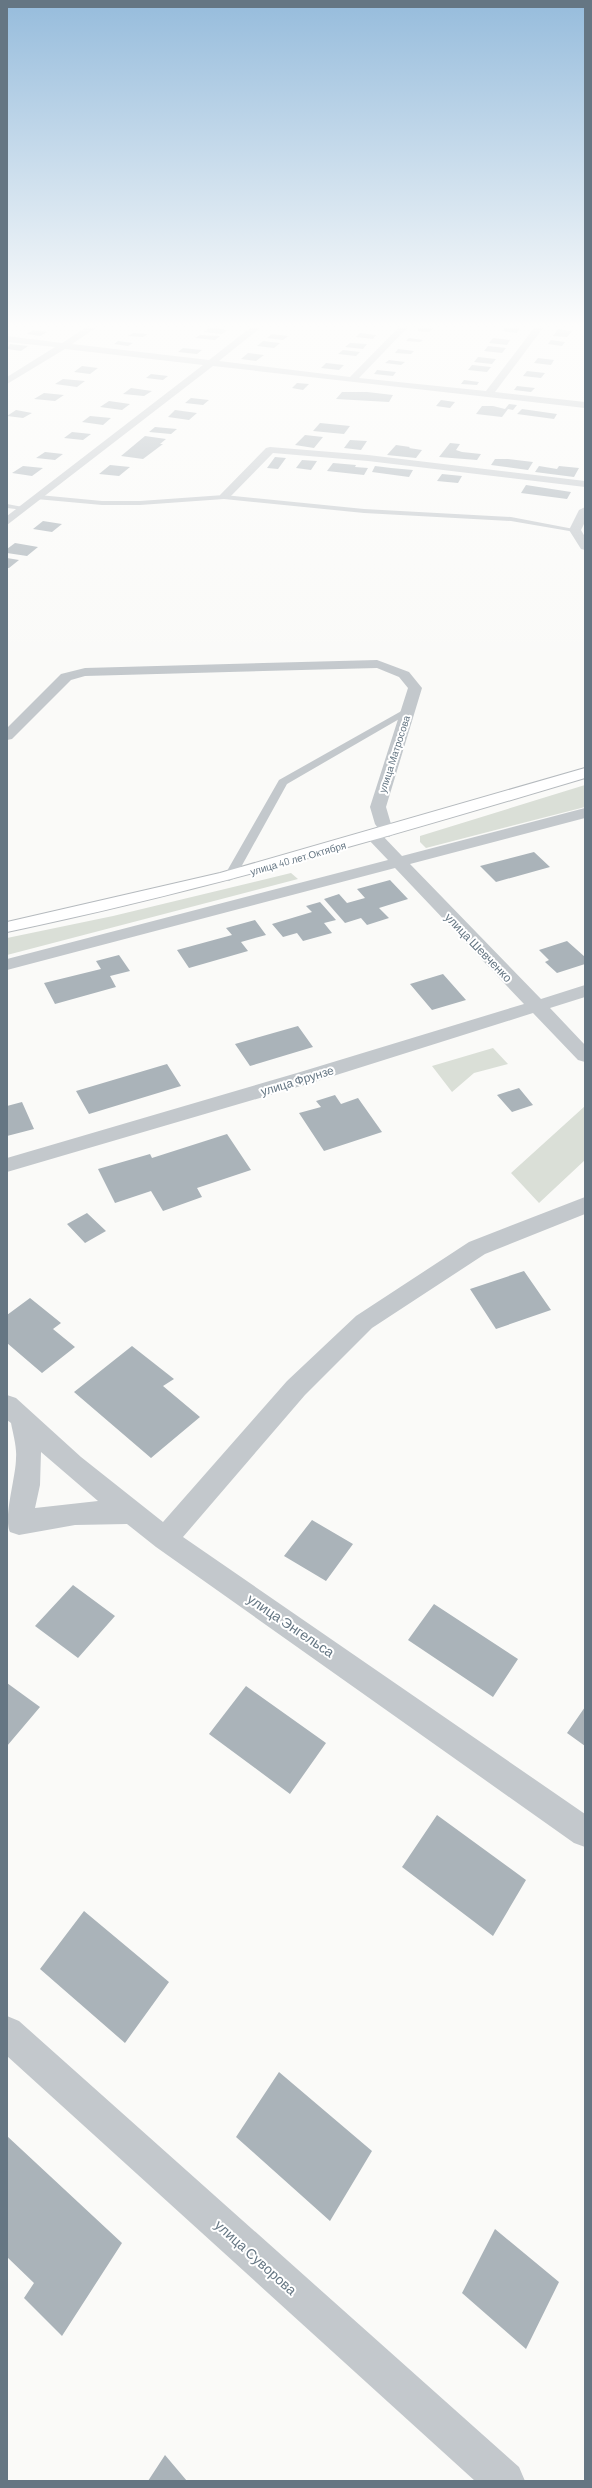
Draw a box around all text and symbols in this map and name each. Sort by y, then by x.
street label: улица Матросова [376,713,412,794]
street label: улица 40 лет Октября [249,839,347,877]
street label: улица Шевченко [442,910,516,985]
street label: улица Фрунзе [259,1062,336,1099]
street label: улица Энгельса [244,1590,338,1661]
street label: улица Суворова [212,2216,301,2298]

